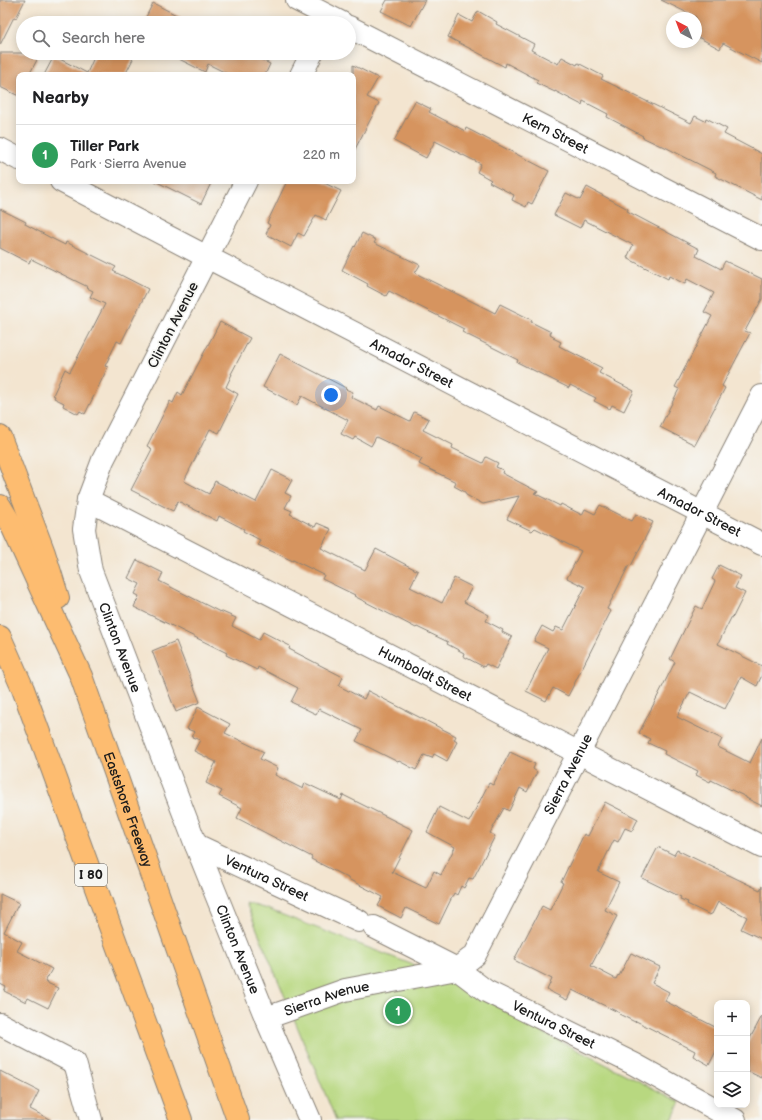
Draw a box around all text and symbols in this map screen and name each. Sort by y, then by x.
north arrow [666,12,702,48]
search box [16,16,356,60]
icon: search [30,27,52,49]
text: Search here [62,29,145,48]
text: Nearby [32,88,89,108]
street label: Kern Street [519,109,592,157]
text: Tiller Park [70,137,139,156]
text: 1 [42,147,48,163]
text: 220 m [303,147,340,163]
text: Park · Sierra Avenue [70,156,187,172]
street label: Clinton Avenue [144,279,202,371]
street label: Amador Street [367,334,457,392]
your location [321,385,341,405]
street label: Amador Street [655,483,745,541]
street label: Clinton Avenue [95,600,145,695]
street label: Humboldt Street [375,642,475,705]
street label: Sierra Avenue [540,731,596,817]
street label: Eastshore Freeway [100,750,157,870]
street label: Ventura Street [222,851,312,905]
road number: I 80 [75,864,107,886]
street label: Clinton Avenue [212,902,264,996]
street label: Sierra Avenue [282,977,371,1019]
pin: 1 [385,996,411,1026]
street label: Ventura Street [509,997,599,1052]
map controls [714,1000,750,1108]
button: + [714,1000,750,1036]
button: − [714,1036,750,1072]
button: layers [714,1072,750,1108]

